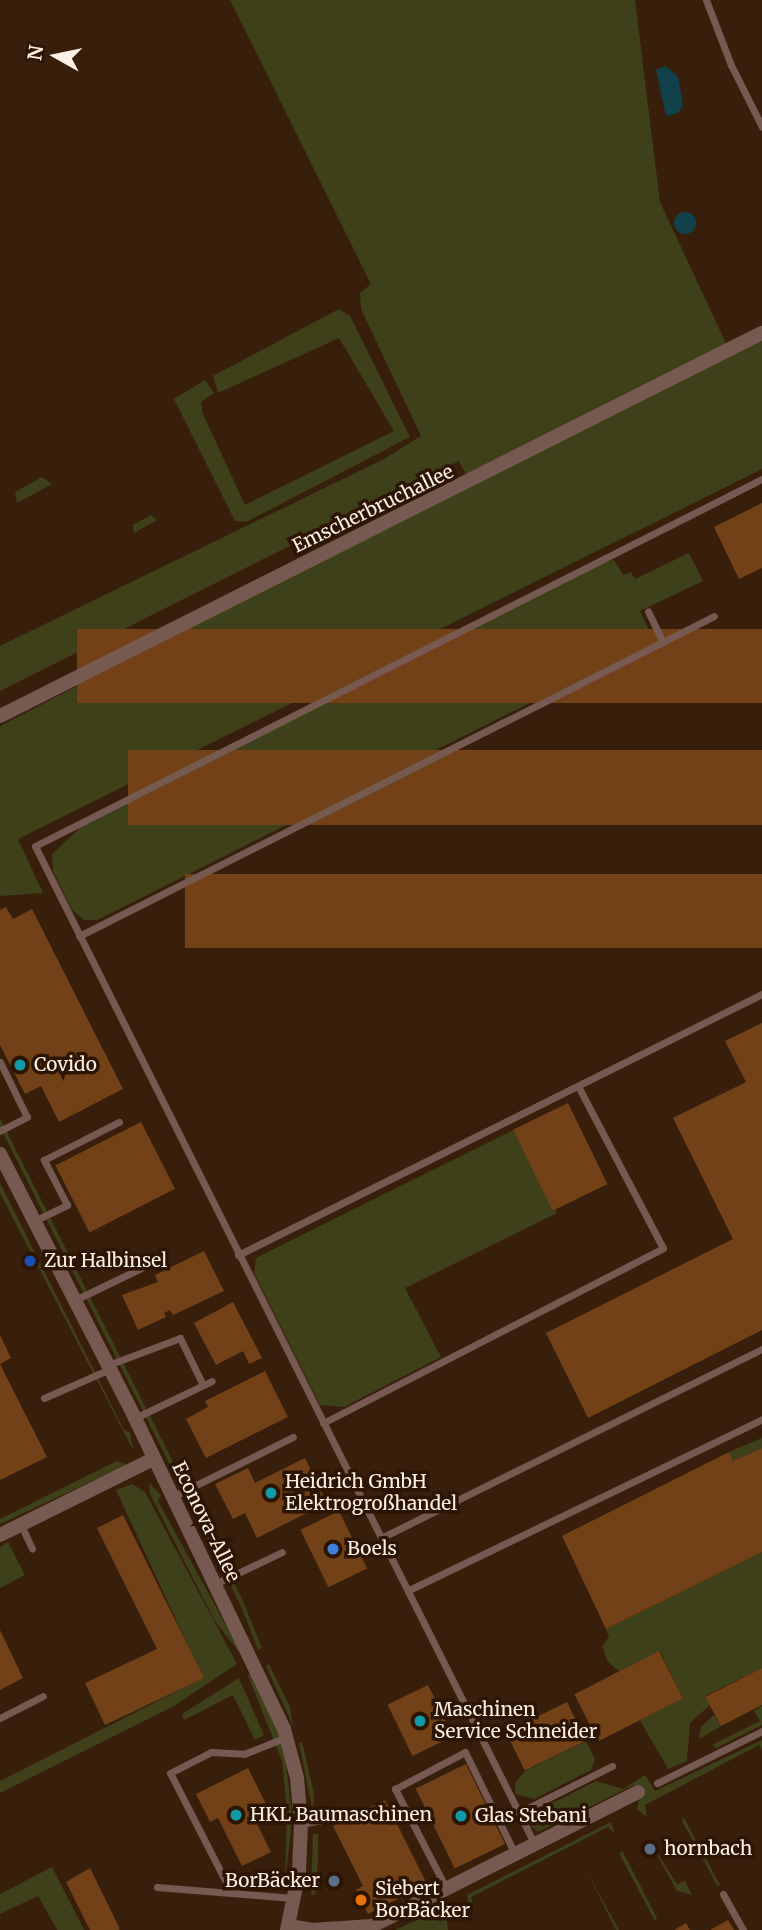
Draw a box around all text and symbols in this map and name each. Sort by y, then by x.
north arrow [21,21,91,91]
text: N [22,43,48,62]
street label: Emscherbruchallee [289,460,457,558]
place label: Covido [34,1054,97,1076]
marker: Covido [12,1057,28,1073]
place label: Zur Halbinsel [44,1250,167,1272]
marker: Zur Halbinsel [22,1253,38,1269]
street label: Econova-Allee [167,1458,245,1586]
place label: Heidrich GmbH Elektrogroßhandel [285,1471,457,1515]
marker: Heidrich GmbH Elektrogroßhandel [263,1485,279,1501]
place label: Boels [347,1538,397,1560]
marker: Boels [325,1541,341,1557]
place label: Maschinen Service Schneider [434,1699,597,1743]
marker: Maschinen Service Schneider [412,1713,428,1729]
place label: HKL Baumaschinen [250,1804,432,1826]
place label: Glas Stebani [475,1805,587,1827]
marker: HKL Baumaschinen [228,1807,244,1823]
marker: Glas Stebani [453,1808,469,1824]
place label: hornbach [664,1838,752,1860]
marker: hornbach [642,1841,658,1857]
place label: BorBäcker [225,1870,320,1892]
marker: BorBäcker [326,1873,342,1889]
place label: Siebert BorBäcker [375,1878,470,1922]
marker: Siebert BorBäcker [353,1892,369,1908]

